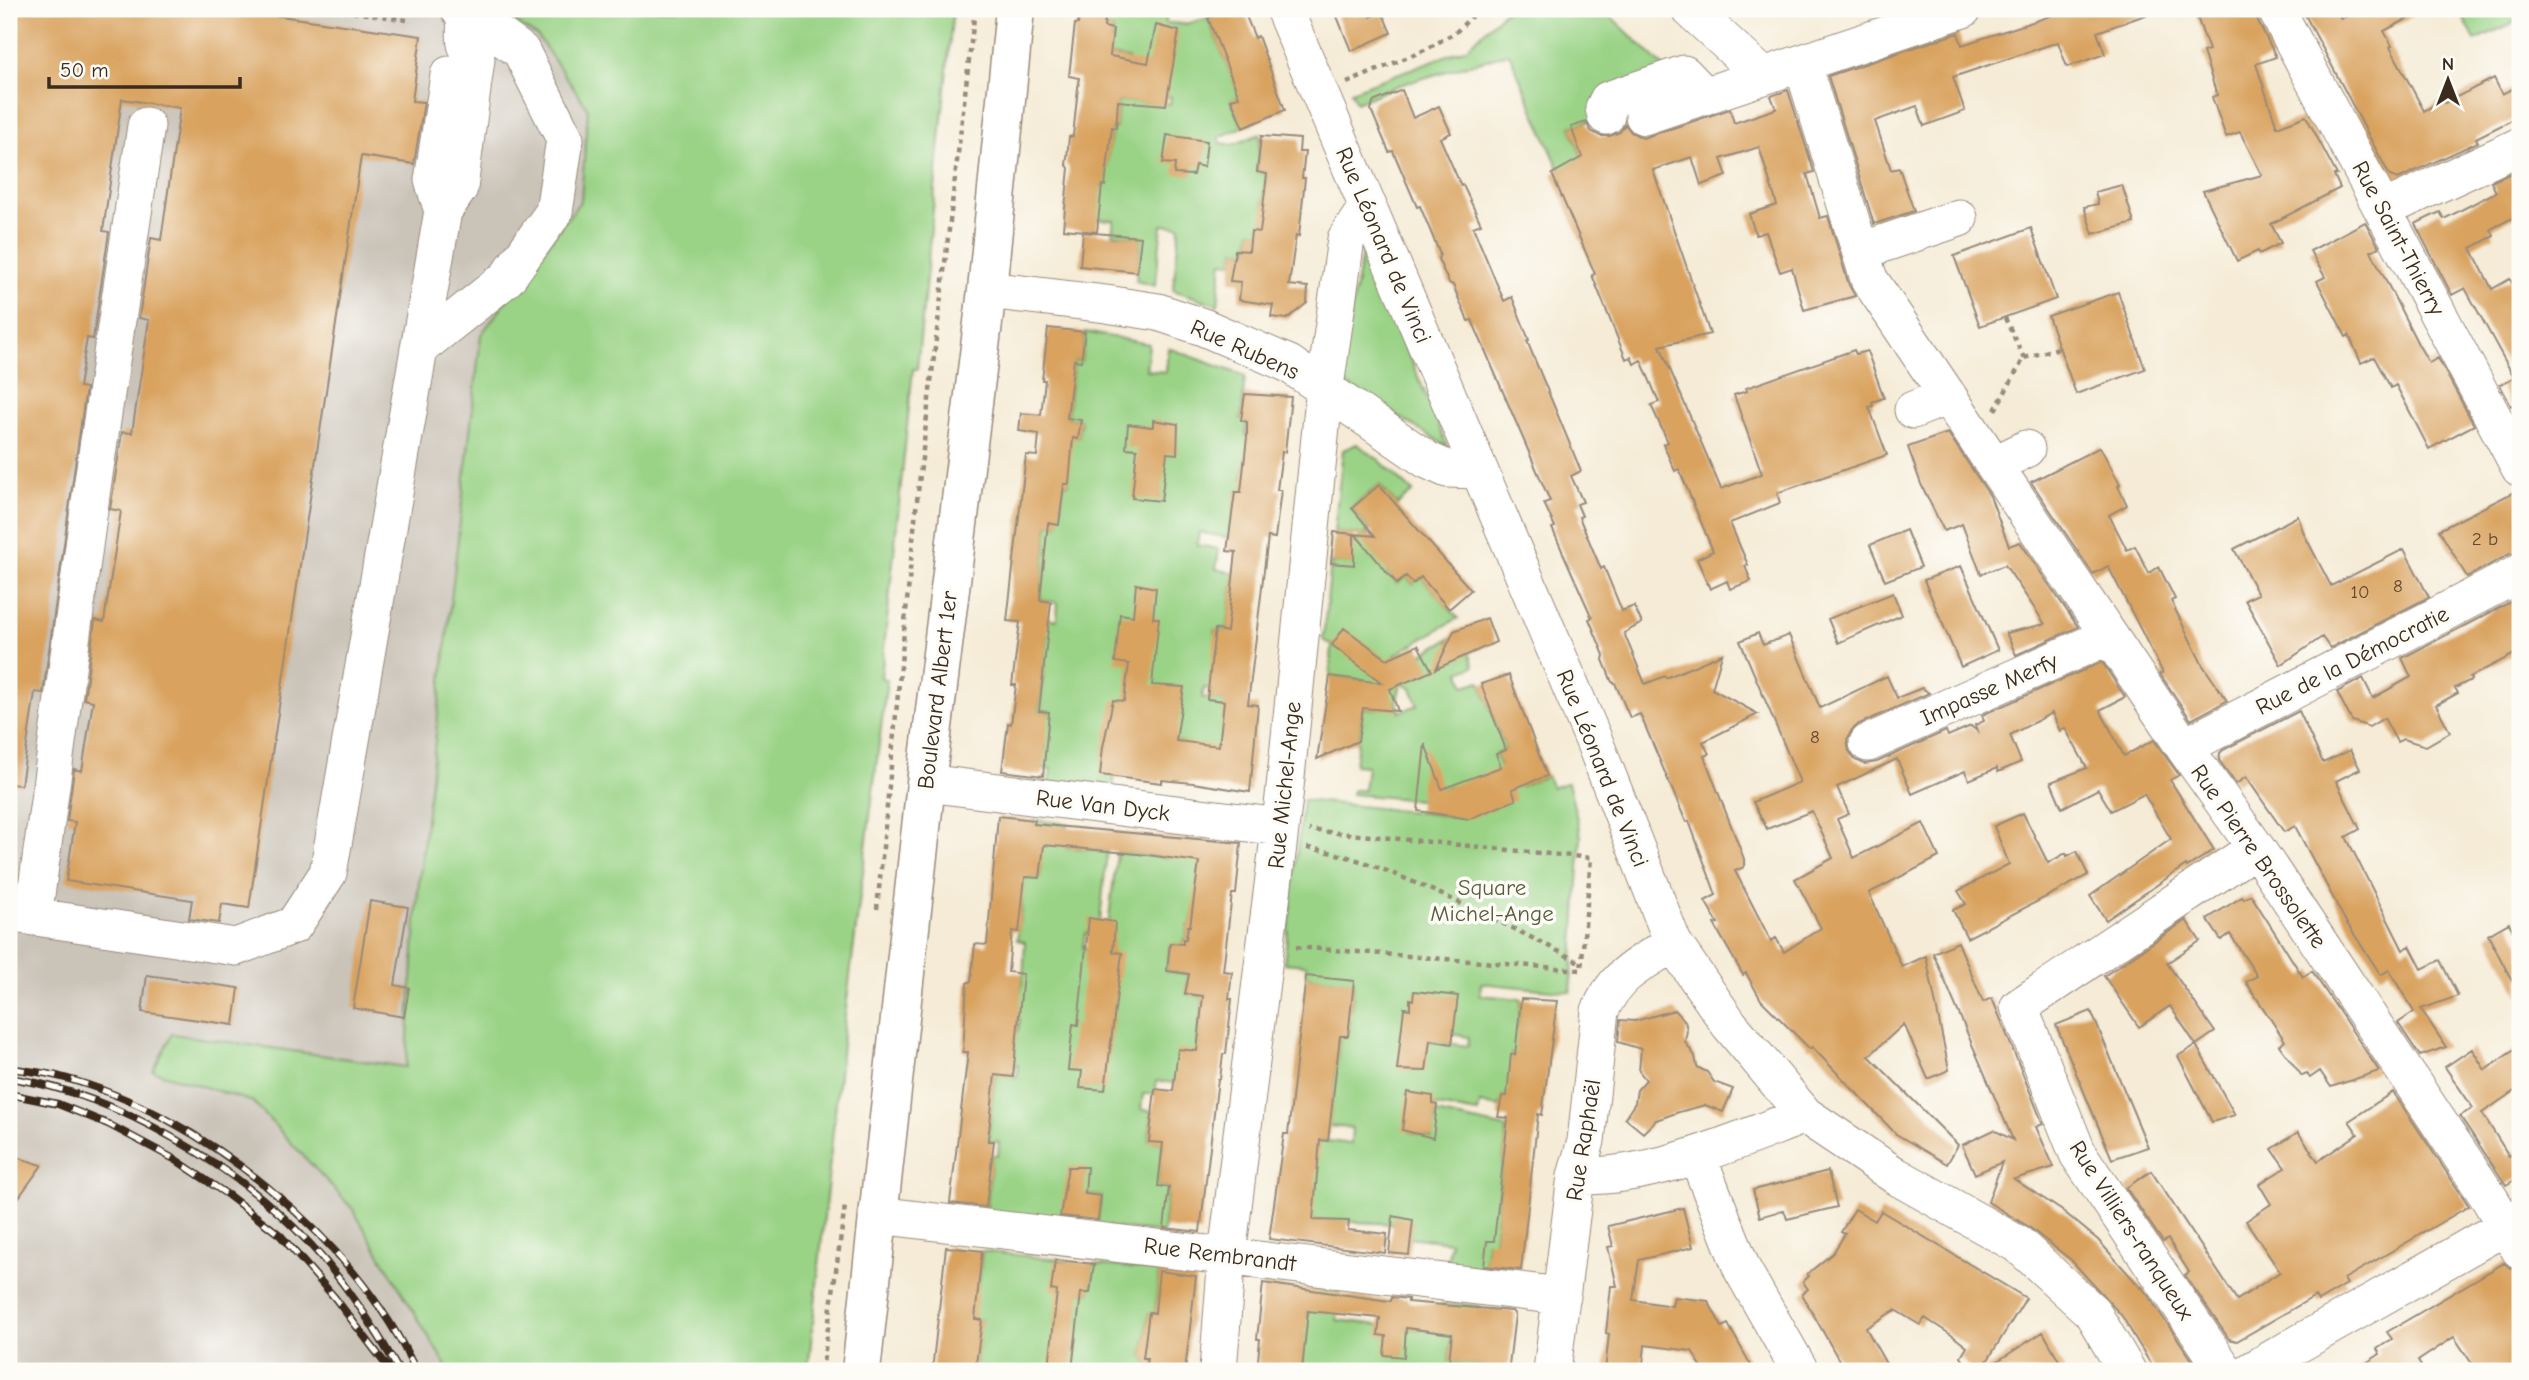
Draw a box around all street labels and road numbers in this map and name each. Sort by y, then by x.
street label: Rue Léonard de Vinci [1330,143,1437,347]
street label: Rue Saint-Thierry [2346,156,2451,321]
street label: Rue Rubens [1186,313,1303,385]
street label: Boulevard Albert 1er [912,589,963,791]
street label: Rue de la Démocratie [2251,600,2453,721]
street label: Impasse Merfy [1917,647,2062,732]
street label: Rue Léonard de Vinci [1551,666,1654,871]
street label: Rue Michel-Ange [1262,700,1307,870]
street label: Rue Pierre Brossolette [2185,759,2332,953]
street label: Rue Van Dyck [1035,784,1171,827]
street label: Rue Raphaël [1561,1077,1606,1203]
street label: Rue Villiers-ranqueux [2064,1136,2200,1325]
street label: Rue Rembrandt [1142,1232,1299,1277]

